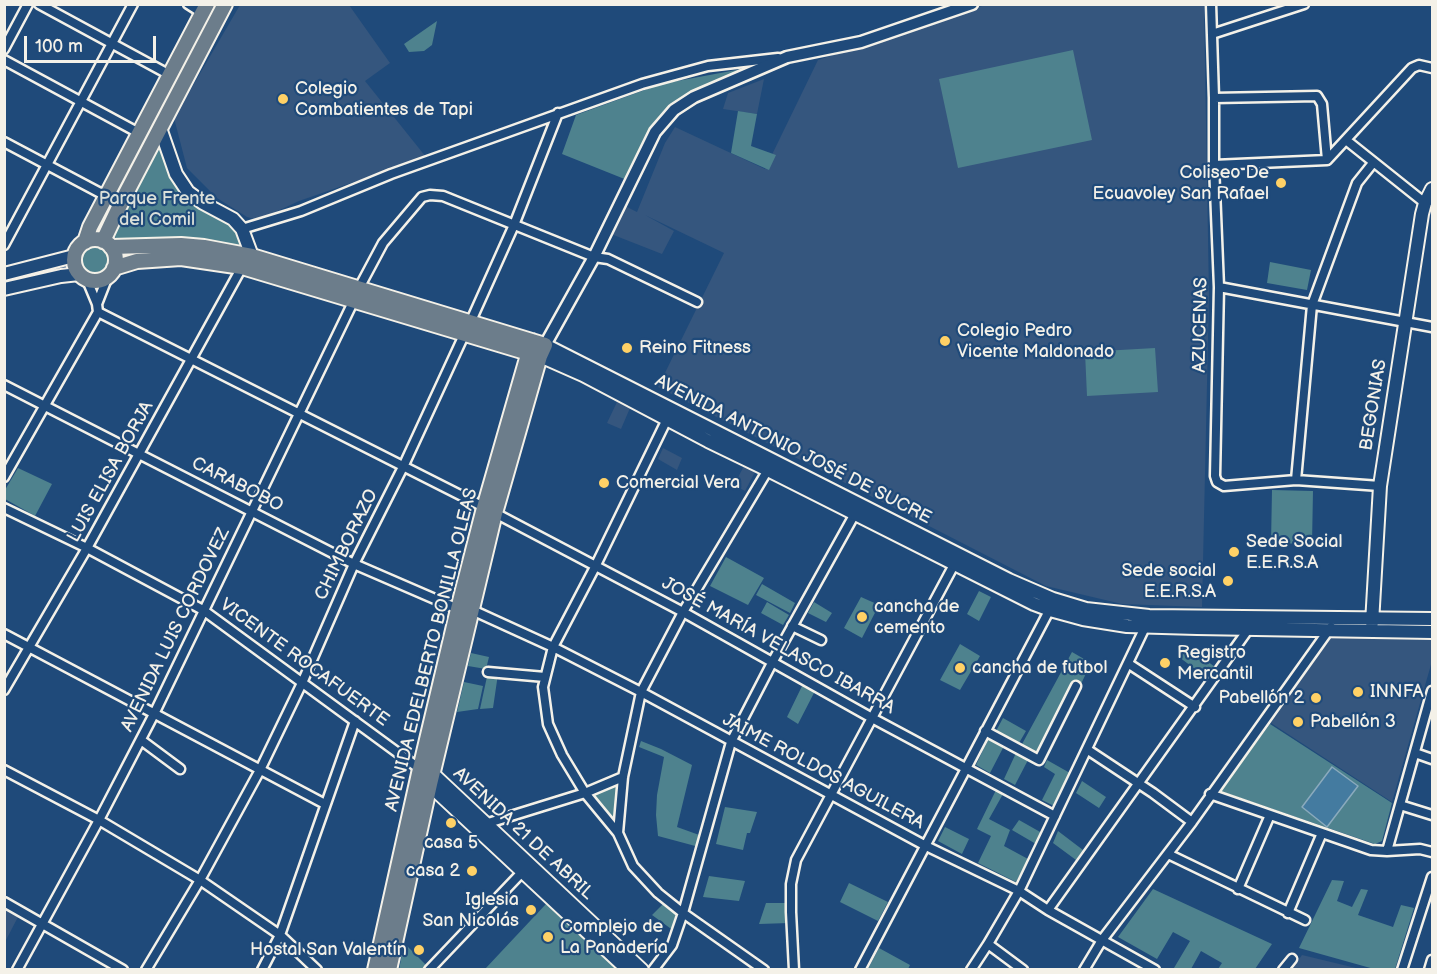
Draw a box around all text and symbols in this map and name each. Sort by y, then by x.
scale bar [27,24,159,62]
text: 100 m [35,36,83,57]
place label: Colegio Combatientes de Tapi [295,78,473,121]
marker: Colegio Combatientes de Tapi [276,92,290,106]
place label: Coliseo De Ecuavoley San Rafael [1092,162,1269,204]
marker: Coliseo De Ecuavoley San Rafael [1274,176,1288,190]
park label: Parque Frente del Comil [99,188,215,230]
street label: AZUCENAS [1189,277,1213,373]
place label: Colegio Pedro Vicente Maldonado [957,320,1114,362]
marker: Colegio Pedro Vicente Maldonado [938,334,952,348]
place label: Reino Fitness [639,337,751,359]
marker: Reino Fitness [620,341,634,355]
street label: BEGONIAS [1356,358,1392,452]
street label: AVENIDA ANTONIO JOSÉ DE SUCRE [651,371,935,529]
street label: LUIS ELISA BORJA [63,398,159,546]
street label: CARABOBO [188,453,286,517]
place label: Comercial Vera [616,472,740,494]
marker: Comercial Vera [597,476,611,490]
street label: CHIMBORAZO [311,486,383,604]
street label: AVENIDA EDELBERTO BONILLA OLEAS [381,486,483,814]
street label: AVENIDA LUIS CORDOVEZ [117,524,235,736]
place label: Sede Social E.E.R.S.A [1246,531,1343,574]
marker: Sede Social E.E.R.S.A [1227,545,1241,559]
place label: Sede social E.E.R.S.A [1121,560,1216,602]
street label: JOSÉ MARÍA VELASCO IBARRA [658,573,898,719]
marker: Sede social E.E.R.S.A [1221,574,1235,588]
street label: VICENTE ROCAFUERTE [215,594,393,732]
place label: cancha de cemento [874,596,959,638]
marker: cancha de cemento [855,610,869,624]
place label: Registro Mercantil [1177,642,1253,684]
marker: Registro Mercantil [1158,656,1172,670]
place label: cancha de futbol [972,657,1108,679]
marker: cancha de futbol [953,661,967,675]
place label: INNFA [1370,681,1424,703]
marker: INNFA [1351,685,1365,699]
place label: Pabellón 2 [1219,687,1304,709]
marker: Pabellón 2 [1309,691,1323,705]
street label: JAIME ROLDOS AGUILERA [718,710,928,834]
place label: Pabellón 3 [1310,711,1396,733]
marker: Pabellón 3 [1291,715,1305,729]
street label: AVENIDA 21 DE ABRIL [448,763,598,905]
marker: casa 5 [444,816,458,830]
place label: casa 5 [424,832,478,854]
place label: casa 2 [406,860,460,882]
marker: casa 2 [465,864,479,878]
place label: Iglesia San Nicolás [422,889,519,932]
marker: Iglesia San Nicolás [524,903,538,917]
place label: Complejo de La Panadería [560,916,668,958]
marker: Complejo de La Panadería [541,930,555,944]
place label: Hostal San Valentín [250,939,407,961]
marker: Hostal San Valentín [412,943,426,957]

